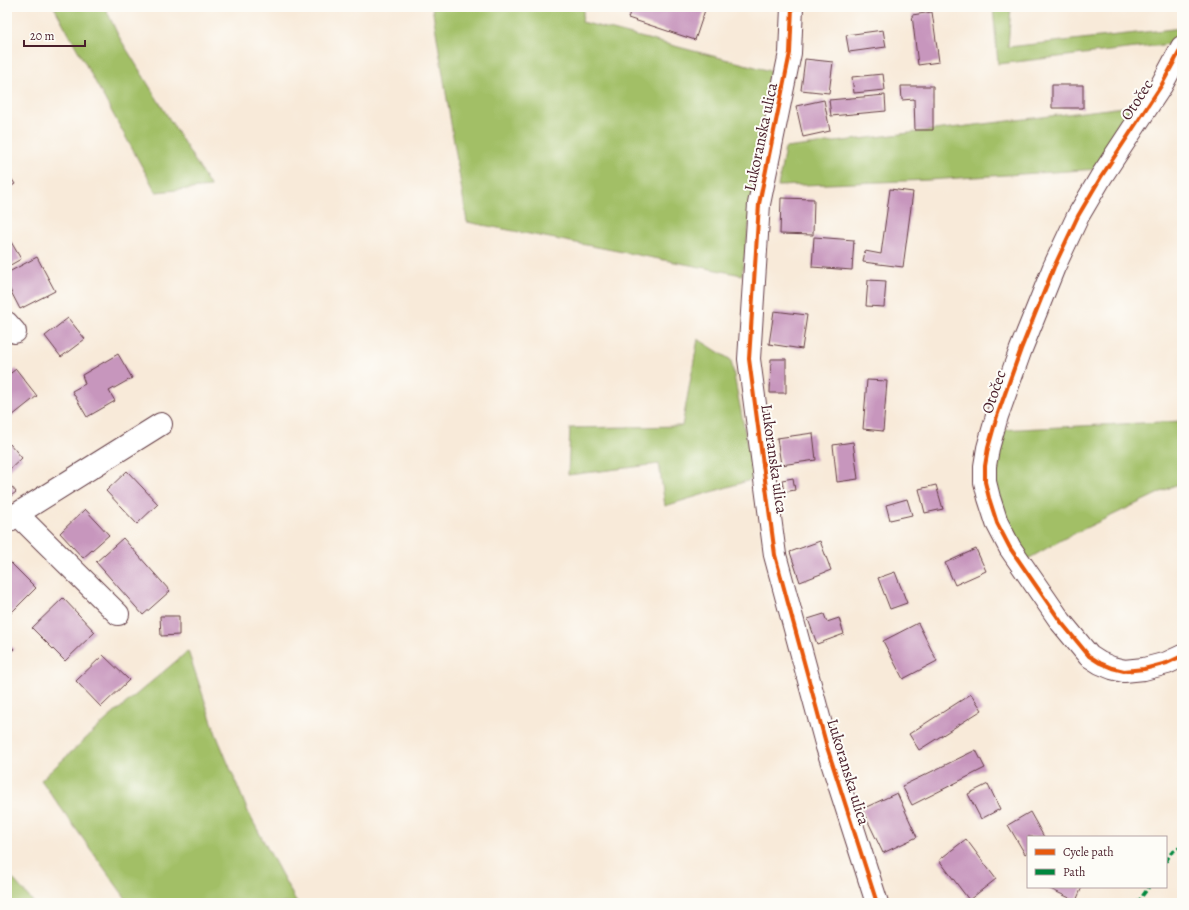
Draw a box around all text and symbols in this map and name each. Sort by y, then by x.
scale bar [24,22,85,48]
text: 20 m [30,28,54,44]
street label: Otočec [1116,75,1159,125]
street label: Lukoranska ulica [739,80,783,193]
street label: Otočec [976,367,1012,417]
street label: Lukoranska ulica [755,403,793,516]
street label: Lukoranska ulica [821,716,875,829]
legend [1027,836,1167,888]
text: Cycle path [1063,844,1114,860]
text: Path [1063,864,1086,880]

